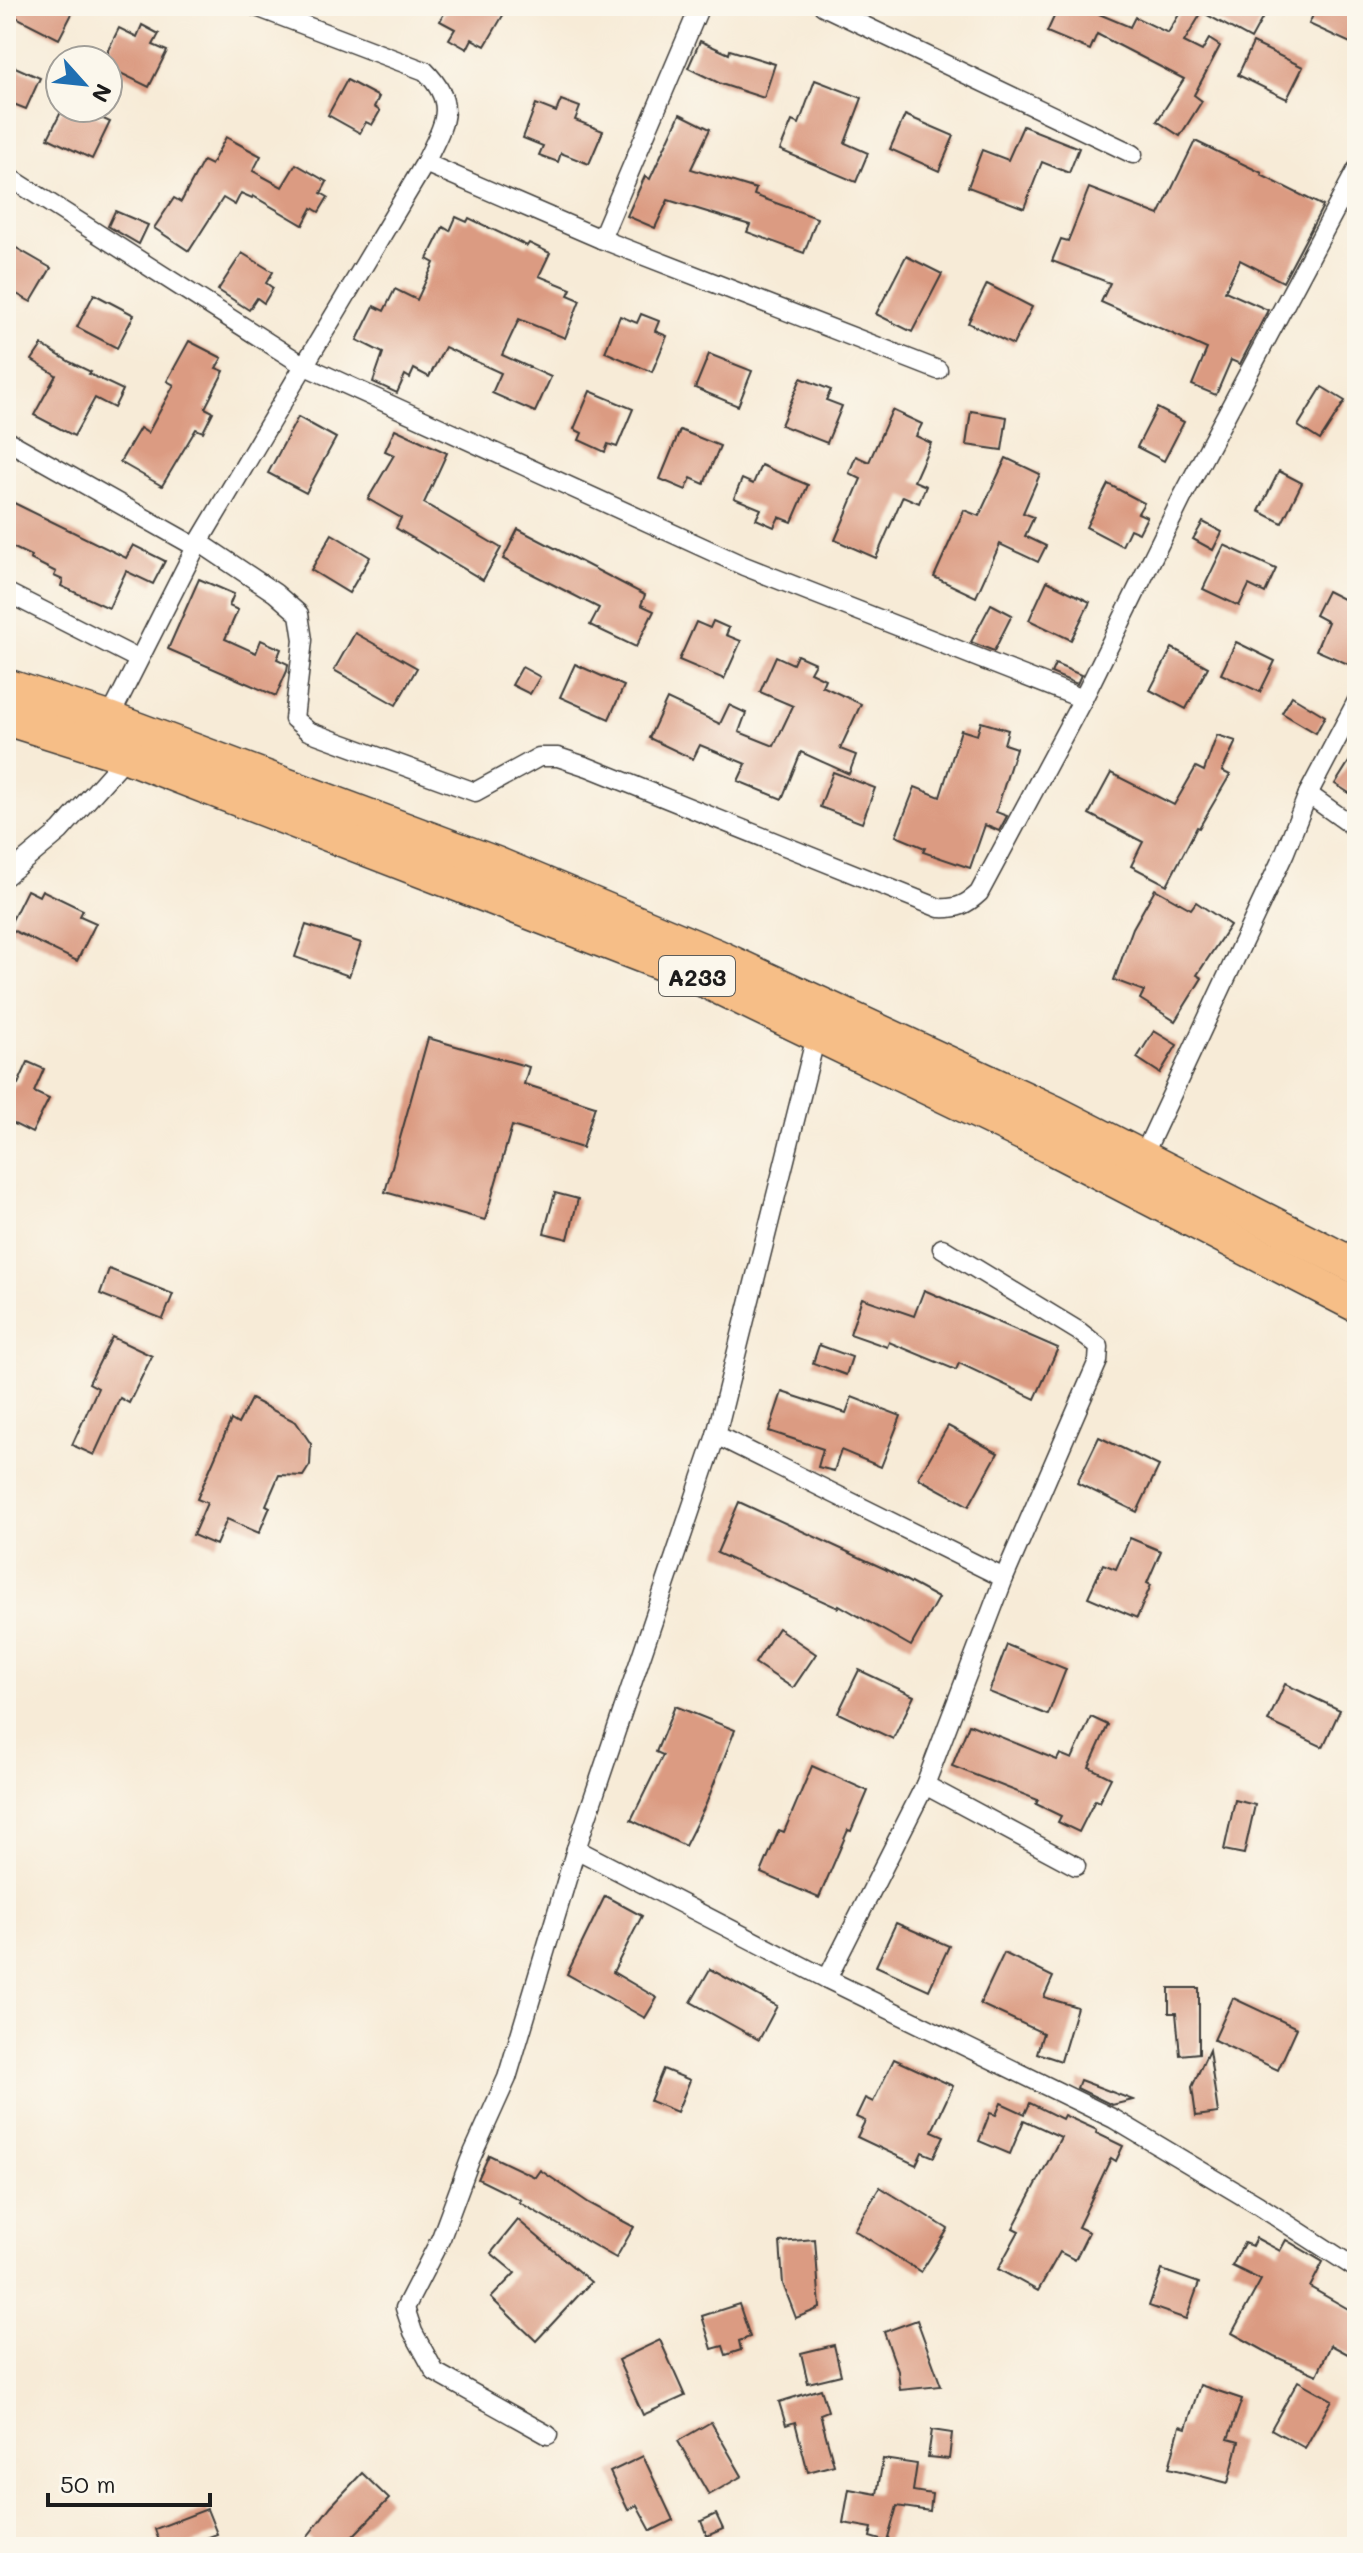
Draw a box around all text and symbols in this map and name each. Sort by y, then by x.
north arrow [44,44,124,124]
text: N [86,79,119,107]
road number: A233 [659,956,735,996]
scale bar [48,2457,210,2507]
text: 50 m [60,2468,116,2499]

